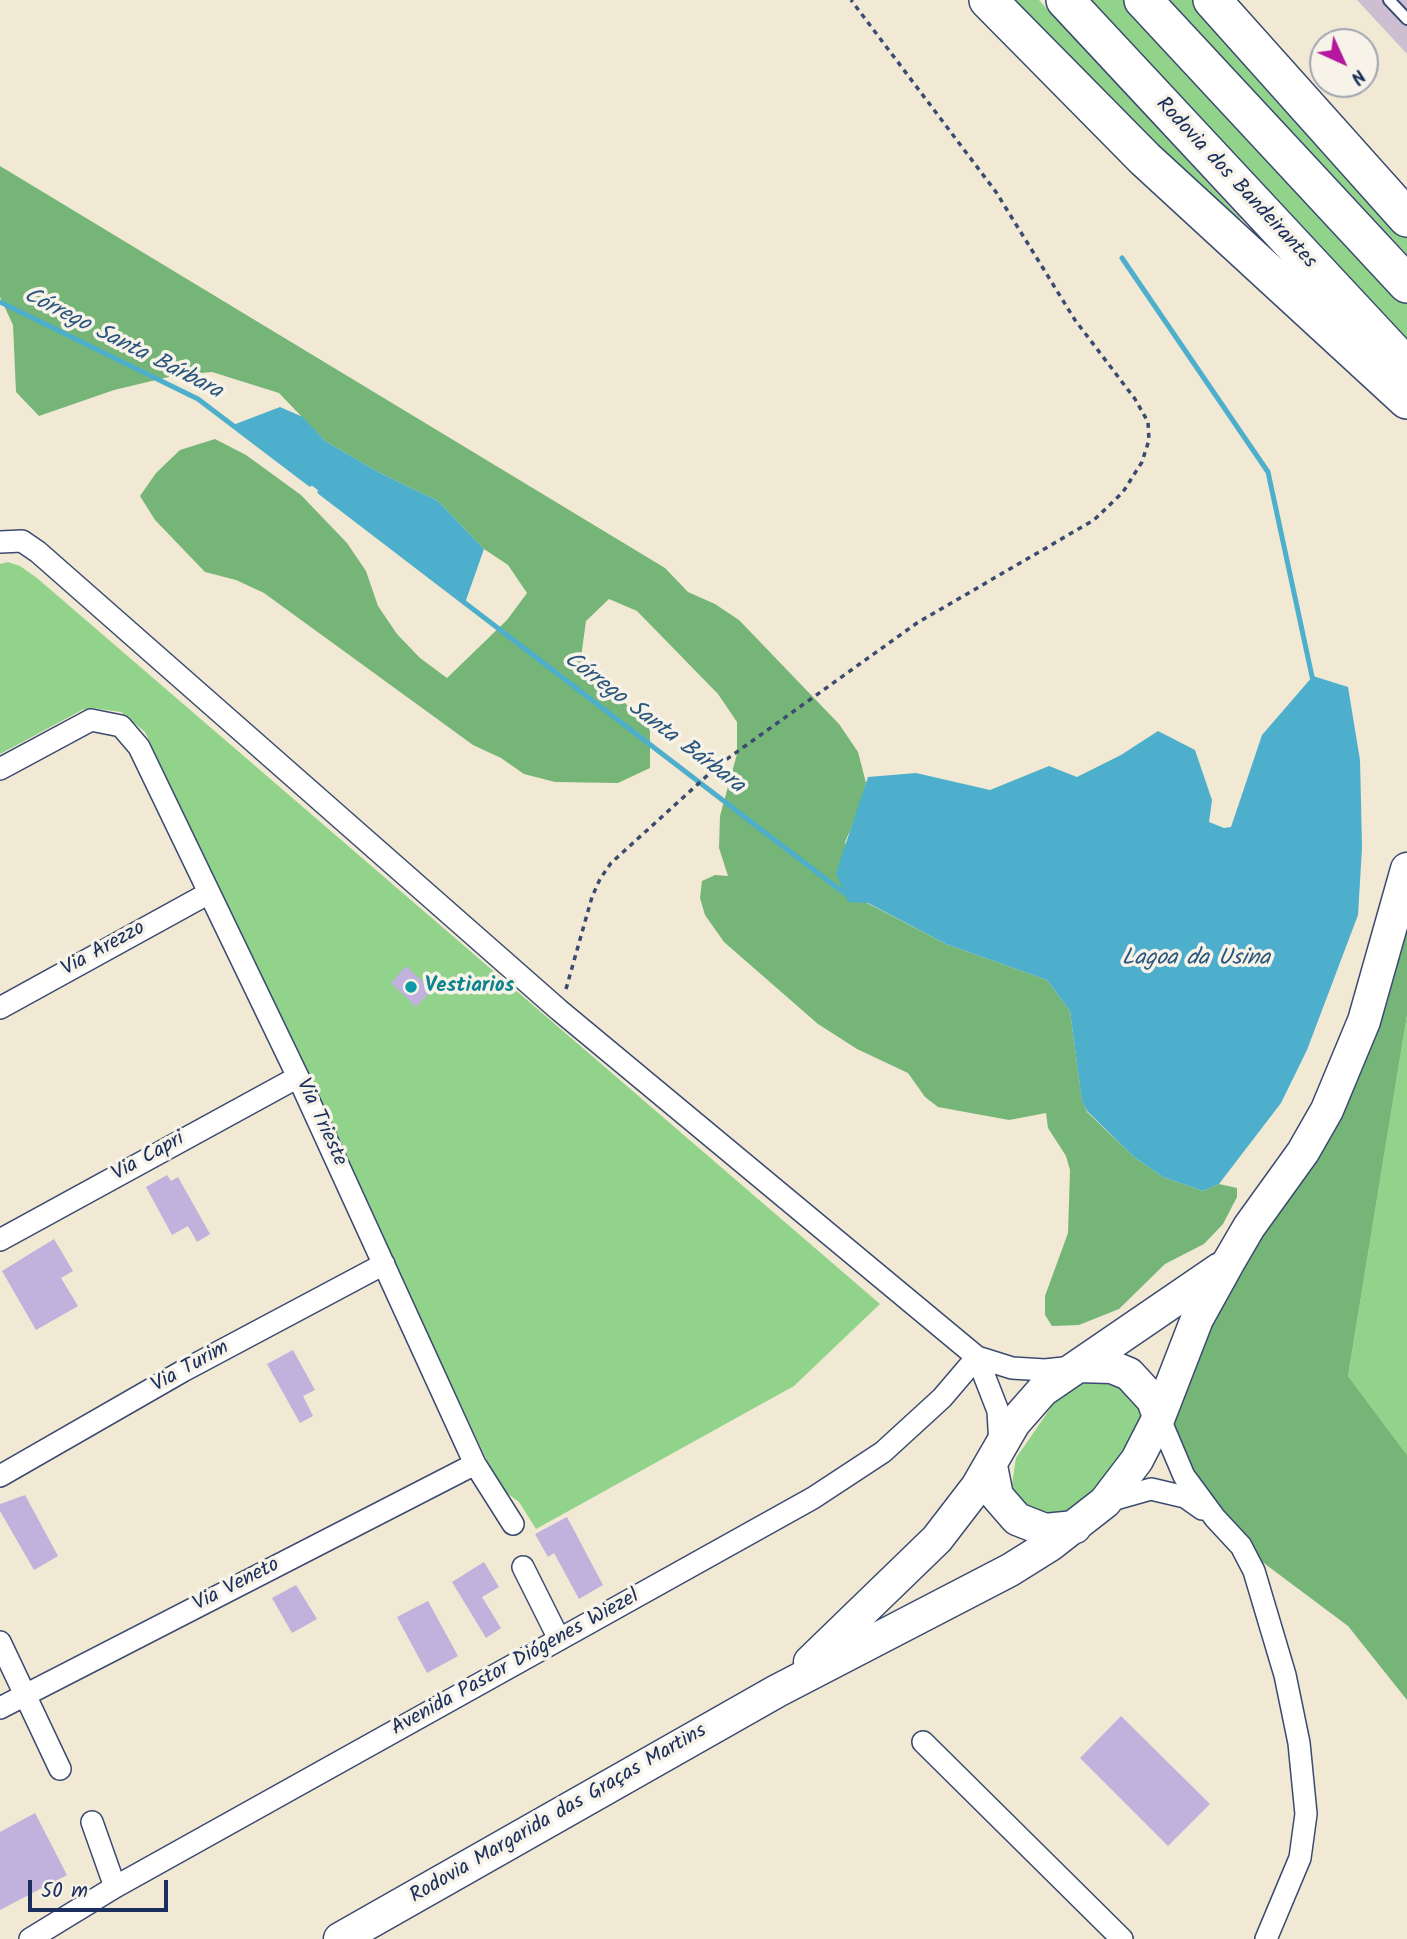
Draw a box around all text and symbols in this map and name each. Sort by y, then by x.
north arrow [1309,28,1379,98]
text: N [1343,62,1372,91]
street label: Rodovia dos Bandeirantes [1149,93,1321,275]
water label: Córrego Santa Bárbara [18,283,226,407]
water label: Córrego Santa Bárbara [557,647,749,801]
street label: Via Arezzo [58,917,150,983]
water label: Lagoa da Usina [1122,946,1270,974]
place label: Vestiarios [425,974,514,1000]
marker: Vestiarios [403,979,419,995]
street label: Via Trieste [289,1075,351,1171]
street label: Via Capri [108,1128,190,1188]
street label: Via Turim [148,1337,234,1399]
street label: Via Veneto [190,1554,284,1618]
street label: Avenida Pastor Diógenes Wiezel [388,1585,644,1743]
street label: Rodovia Margarida das Graças Martins [406,1720,712,1910]
scale bar [32,1866,172,1910]
text: 50 m [41,1875,88,1908]

